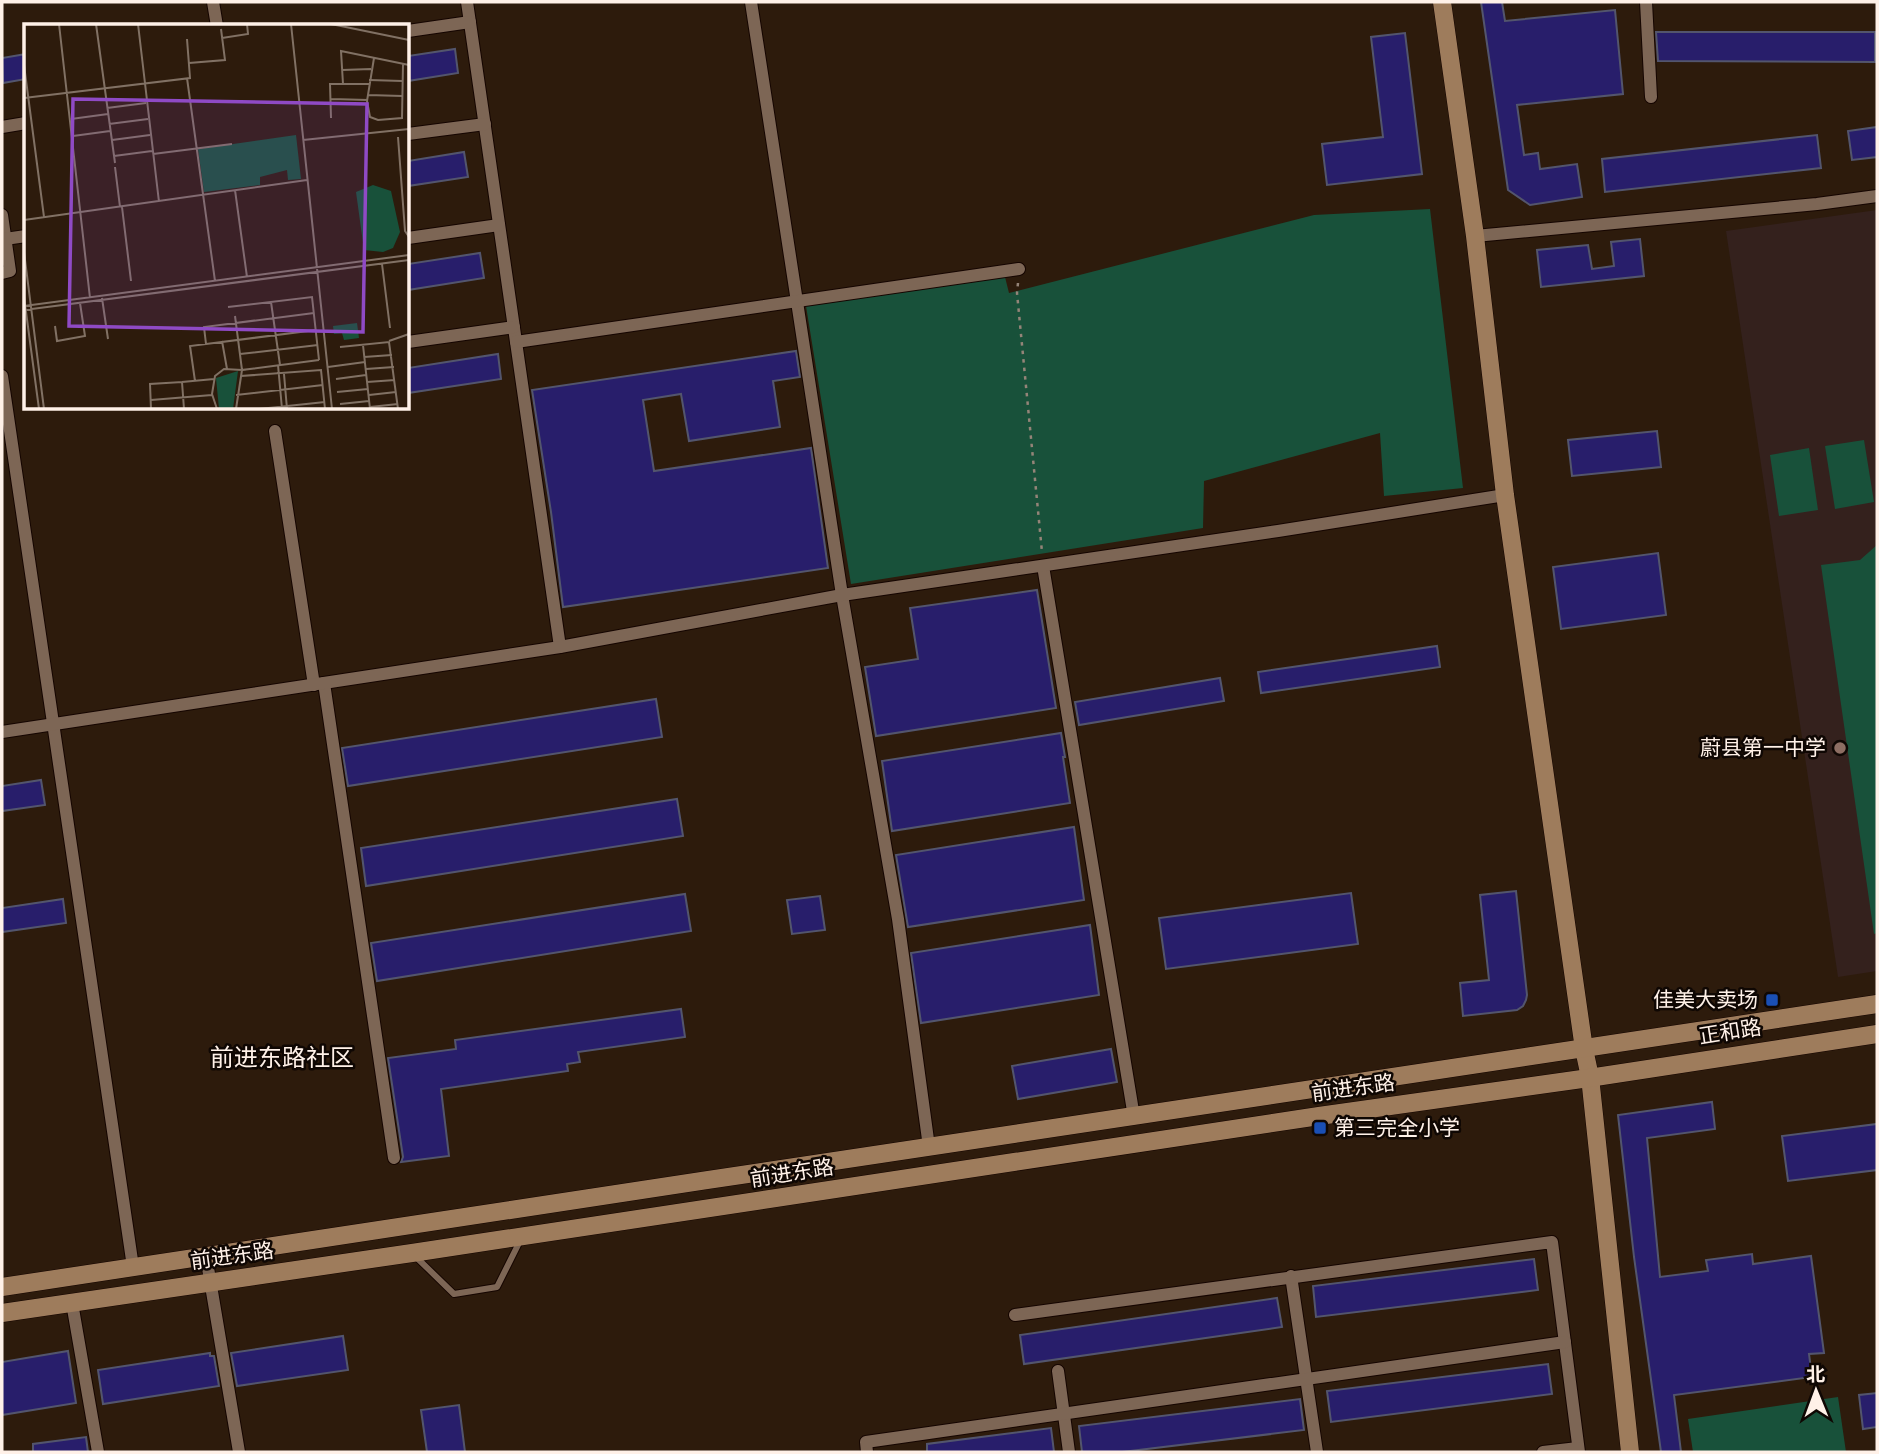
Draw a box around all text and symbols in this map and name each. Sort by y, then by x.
inset map [24,24,410,410]
place label: 蔚县第一中学 [1700,735,1826,761]
marker: 蔚县第一中学 [1832,740,1848,756]
place label: 佳美大卖场 [1653,987,1758,1013]
marker: 佳美大卖场 [1764,992,1780,1008]
street label: 正和路 [1697,1014,1763,1050]
district label: 前进东路社区 [210,1043,354,1072]
street label: 前进东路 [1310,1069,1396,1107]
place label: 第三完全小学 [1334,1115,1460,1141]
marker: 第三完全小学 [1312,1120,1328,1136]
street label: 前进东路 [748,1154,836,1192]
street label: 前进东路 [189,1237,275,1275]
north arrow [1781,1356,1851,1426]
text: 北 [1806,1363,1825,1386]

